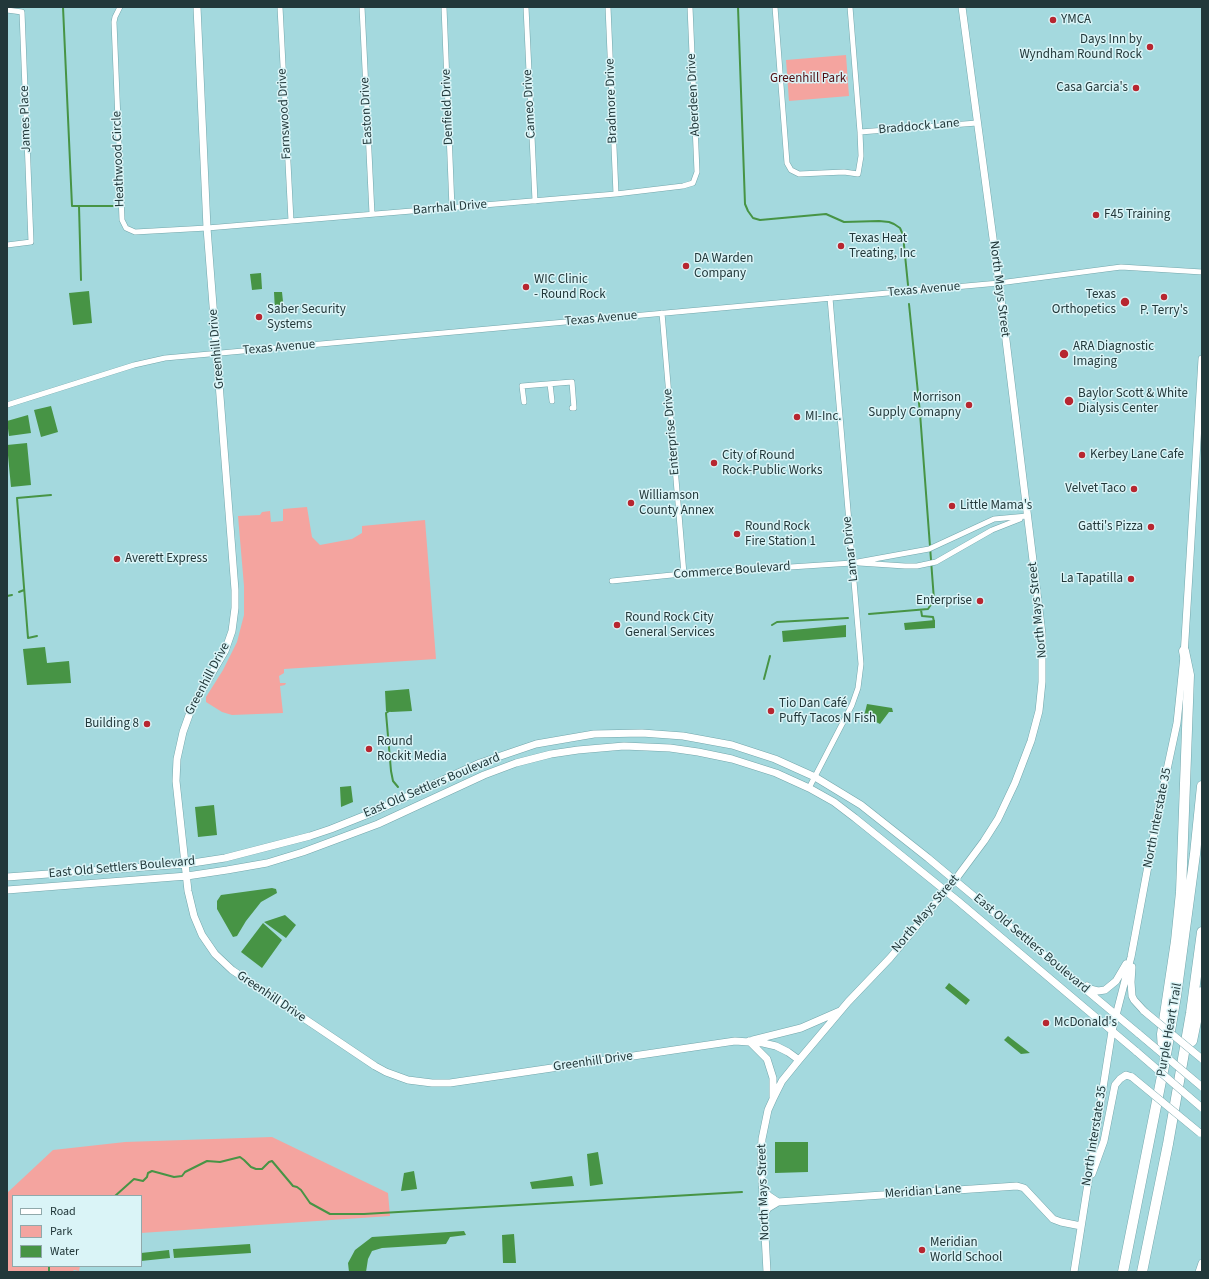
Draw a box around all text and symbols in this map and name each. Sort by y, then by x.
place label: YMCA [1061,12,1091,28]
marker: YMCA [1048,15,1058,25]
place label: Days Inn by Wyndham Round Rock [1019,32,1142,63]
marker: Days Inn by Wyndham Round Rock [1145,42,1155,52]
street label: Aberdeen Drive [684,53,704,137]
street label: Bradmore Drive [603,58,621,144]
street label: Farnswood Drive [275,68,295,160]
street label: Denfield Drive [439,69,457,145]
street label: Cameo Drive [520,69,540,139]
park label: Greenhill Park [770,71,846,87]
street label: Easton Drive [357,77,377,145]
place label: Casa Garcia's [1056,80,1128,96]
marker: Casa Garcia's [1131,83,1141,93]
street label: James Place [17,85,35,153]
street label: Heathwood Circle [110,111,128,207]
street label: Braddock Lane [878,116,960,138]
street label: Barrhall Drive [412,197,488,219]
place label: F45 Training [1104,207,1170,223]
marker: F45 Training [1091,210,1101,220]
place label: Texas Heat Treating, Inc [849,231,916,262]
street label: North Mays Street [985,240,1013,338]
marker: Texas Heat Treating, Inc [836,241,846,251]
place label: DA Warden Company [694,251,753,282]
marker: DA Warden Company [681,261,691,271]
place label: WIC Clinic - Round Rock [534,272,606,303]
street label: Texas Avenue [887,279,961,301]
marker: WIC Clinic - Round Rock [521,282,531,292]
place label: Texas Orthopetics [1052,287,1116,318]
marker: P. Terry's [1159,292,1169,302]
marker: Texas Orthopetics [1119,296,1131,308]
place label: Saber Security Systems [267,302,346,333]
place label: P. Terry's [1140,303,1188,319]
street label: Greenhill Drive [206,308,228,390]
street label: Texas Avenue [564,308,638,330]
marker: Saber Security Systems [254,312,264,322]
street label: Texas Avenue [242,337,316,359]
place label: ARA Diagnostic Imaging [1073,339,1154,370]
marker: ARA Diagnostic Imaging [1058,348,1070,360]
place label: Baylor Scott & White Dialysis Center [1078,386,1188,417]
street label: Enterprise Drive [660,388,684,476]
place label: Morrison Supply Comapny [868,390,961,421]
marker: Baylor Scott & White Dialysis Center [1063,395,1075,407]
marker: Morrison Supply Comapny [964,400,974,410]
place label: MI-Inc. [805,409,842,425]
marker: MI-Inc. [792,412,802,422]
place label: Kerbey Lane Cafe [1090,447,1184,463]
place label: City of Round Rock-Public Works [722,448,822,479]
marker: Kerbey Lane Cafe [1077,450,1087,460]
marker: City of Round Rock-Public Works [709,458,719,468]
place label: Velvet Taco [1065,481,1126,497]
marker: Velvet Taco [1129,484,1139,494]
place label: Williamson County Annex [639,488,714,519]
marker: Williamson County Annex [626,498,636,508]
place label: Little Mama's [960,498,1032,514]
marker: Little Mama's [947,501,957,511]
street label: Lamar Drive [840,516,862,582]
place label: Round Rock Fire Station 1 [745,519,816,550]
place label: Gatti's Pizza [1078,519,1143,535]
marker: Gatti's Pizza [1146,522,1156,532]
marker: Round Rock Fire Station 1 [732,529,742,539]
place label: Averett Express [125,551,207,567]
marker: Averett Express [112,554,122,564]
street label: Commerce Boulevard [673,559,791,583]
street label: North Mays Street [1025,561,1051,659]
place label: La Tapatilla [1061,571,1123,587]
marker: La Tapatilla [1126,574,1136,584]
place label: Enterprise [916,593,972,609]
marker: Enterprise [975,596,985,606]
place label: Round Rock City General Services [625,610,715,641]
marker: Round Rock City General Services [612,620,622,630]
street label: Greenhill Drive [182,640,234,718]
place label: Tio Dan Café Puffy Tacos N Fish [779,696,876,727]
marker: Tio Dan Café Puffy Tacos N Fish [766,706,776,716]
place label: Building 8 [85,716,139,732]
marker: Building 8 [142,719,152,729]
place label: Round Rockit Media [377,734,447,765]
marker: Round Rockit Media [364,744,374,754]
street label: East Old Settlers Boulevard [361,750,503,822]
street label: North Interstate 35 [1141,767,1175,869]
street label: East Old Settlers Boulevard [48,854,196,882]
street label: North Mays Street [889,872,963,956]
street label: East Old Settlers Boulevard [970,891,1092,997]
street label: Greenhill Drive [233,968,309,1026]
street label: Purple Heart Trail [1154,982,1186,1078]
place label: McDonald's [1054,1015,1117,1031]
marker: McDonald's [1041,1018,1051,1028]
street label: Greenhill Drive [552,1049,634,1075]
street label: North Interstate 35 [1079,1085,1111,1187]
street label: North Mays Street [755,1143,773,1241]
street label: Meridian Lane [884,1182,962,1202]
legend [12,1195,142,1267]
text: Road [50,1203,76,1220]
text: Park [50,1223,72,1240]
place label: Meridian World School [930,1235,1002,1266]
text: Water [50,1243,79,1260]
marker: Meridian World School [917,1245,927,1255]

